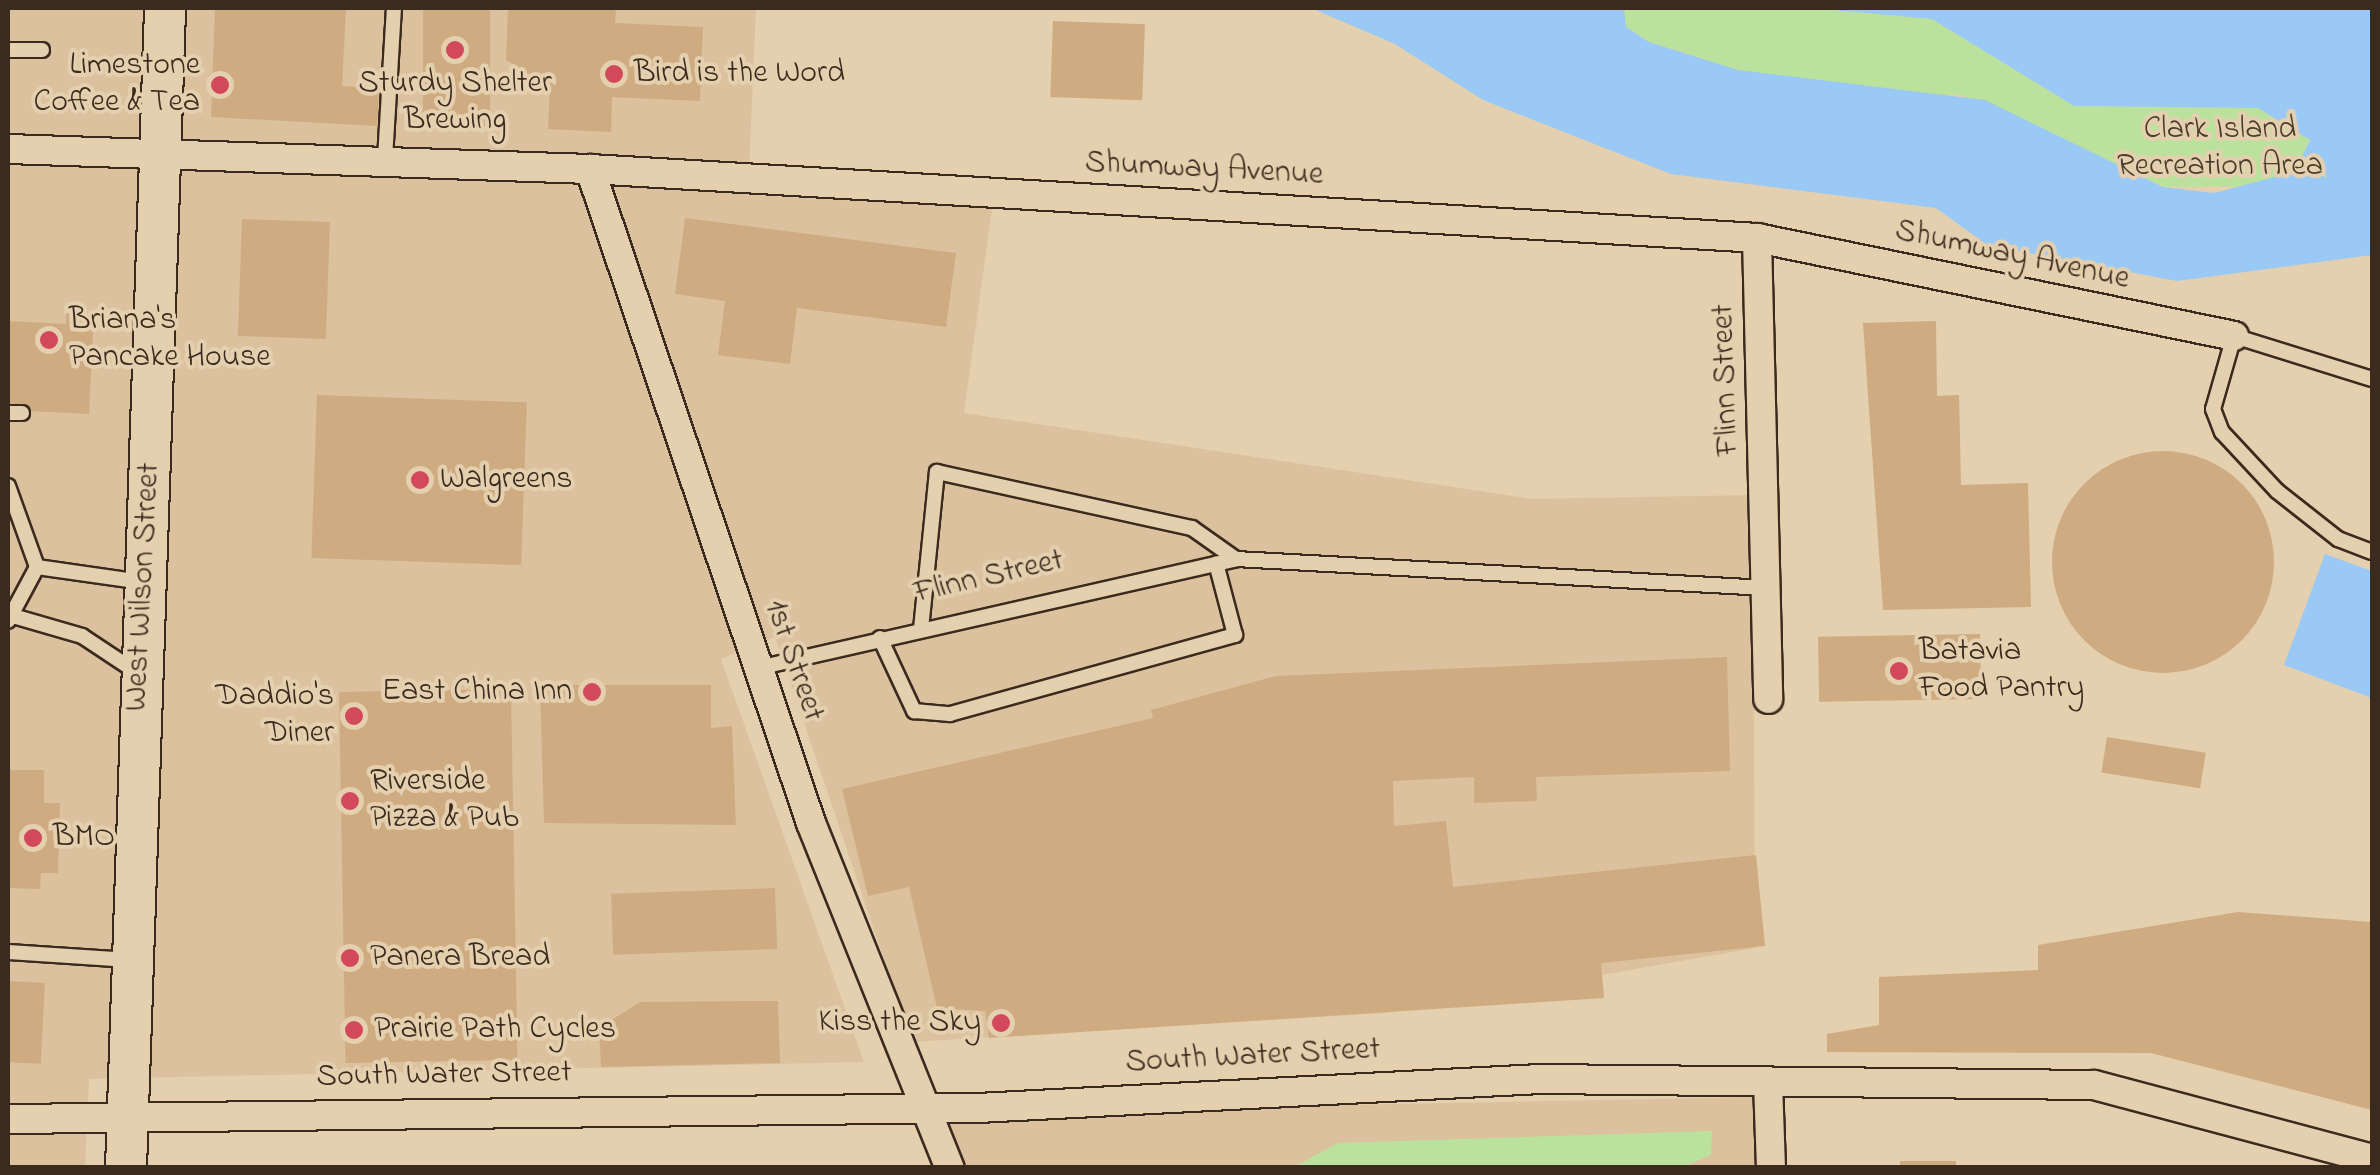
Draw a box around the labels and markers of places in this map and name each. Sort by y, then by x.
marker: Sturdy Shelter Brewing [444,39,466,61]
place label: Limestone Coffee & Tea [34,48,200,123]
place label: Bird is the Word [634,55,845,93]
marker: Bird is the Word [603,63,625,85]
place label: Sturdy Shelter Brewing [358,66,552,141]
marker: Limestone Coffee & Tea [209,74,231,96]
place label: Briana's Pancake House [69,303,271,378]
marker: Briana's Pancake House [38,329,60,351]
place label: Walgreens [440,461,573,499]
marker: Walgreens [409,469,431,491]
place label: Batavia Food Pantry [1919,634,2084,709]
marker: Batavia Food Pantry [1888,660,1910,682]
place label: East China Inn [382,673,572,711]
place label: Daddio's Diner [215,679,334,754]
marker: East China Inn [581,681,603,703]
marker: Daddio's Diner [343,705,365,727]
place label: Riverside Pizza & Pub [370,764,519,839]
marker: Riverside Pizza & Pub [339,790,361,812]
place label: BMO [53,819,115,857]
marker: BMO [22,827,44,849]
place label: Panera Bread [370,939,550,977]
marker: Panera Bread [339,947,361,969]
place label: Kiss the Sky [819,1004,981,1042]
place label: Prairie Path Cycles [374,1011,616,1049]
marker: Kiss the Sky [990,1012,1012,1034]
marker: Prairie Path Cycles [343,1019,365,1041]

